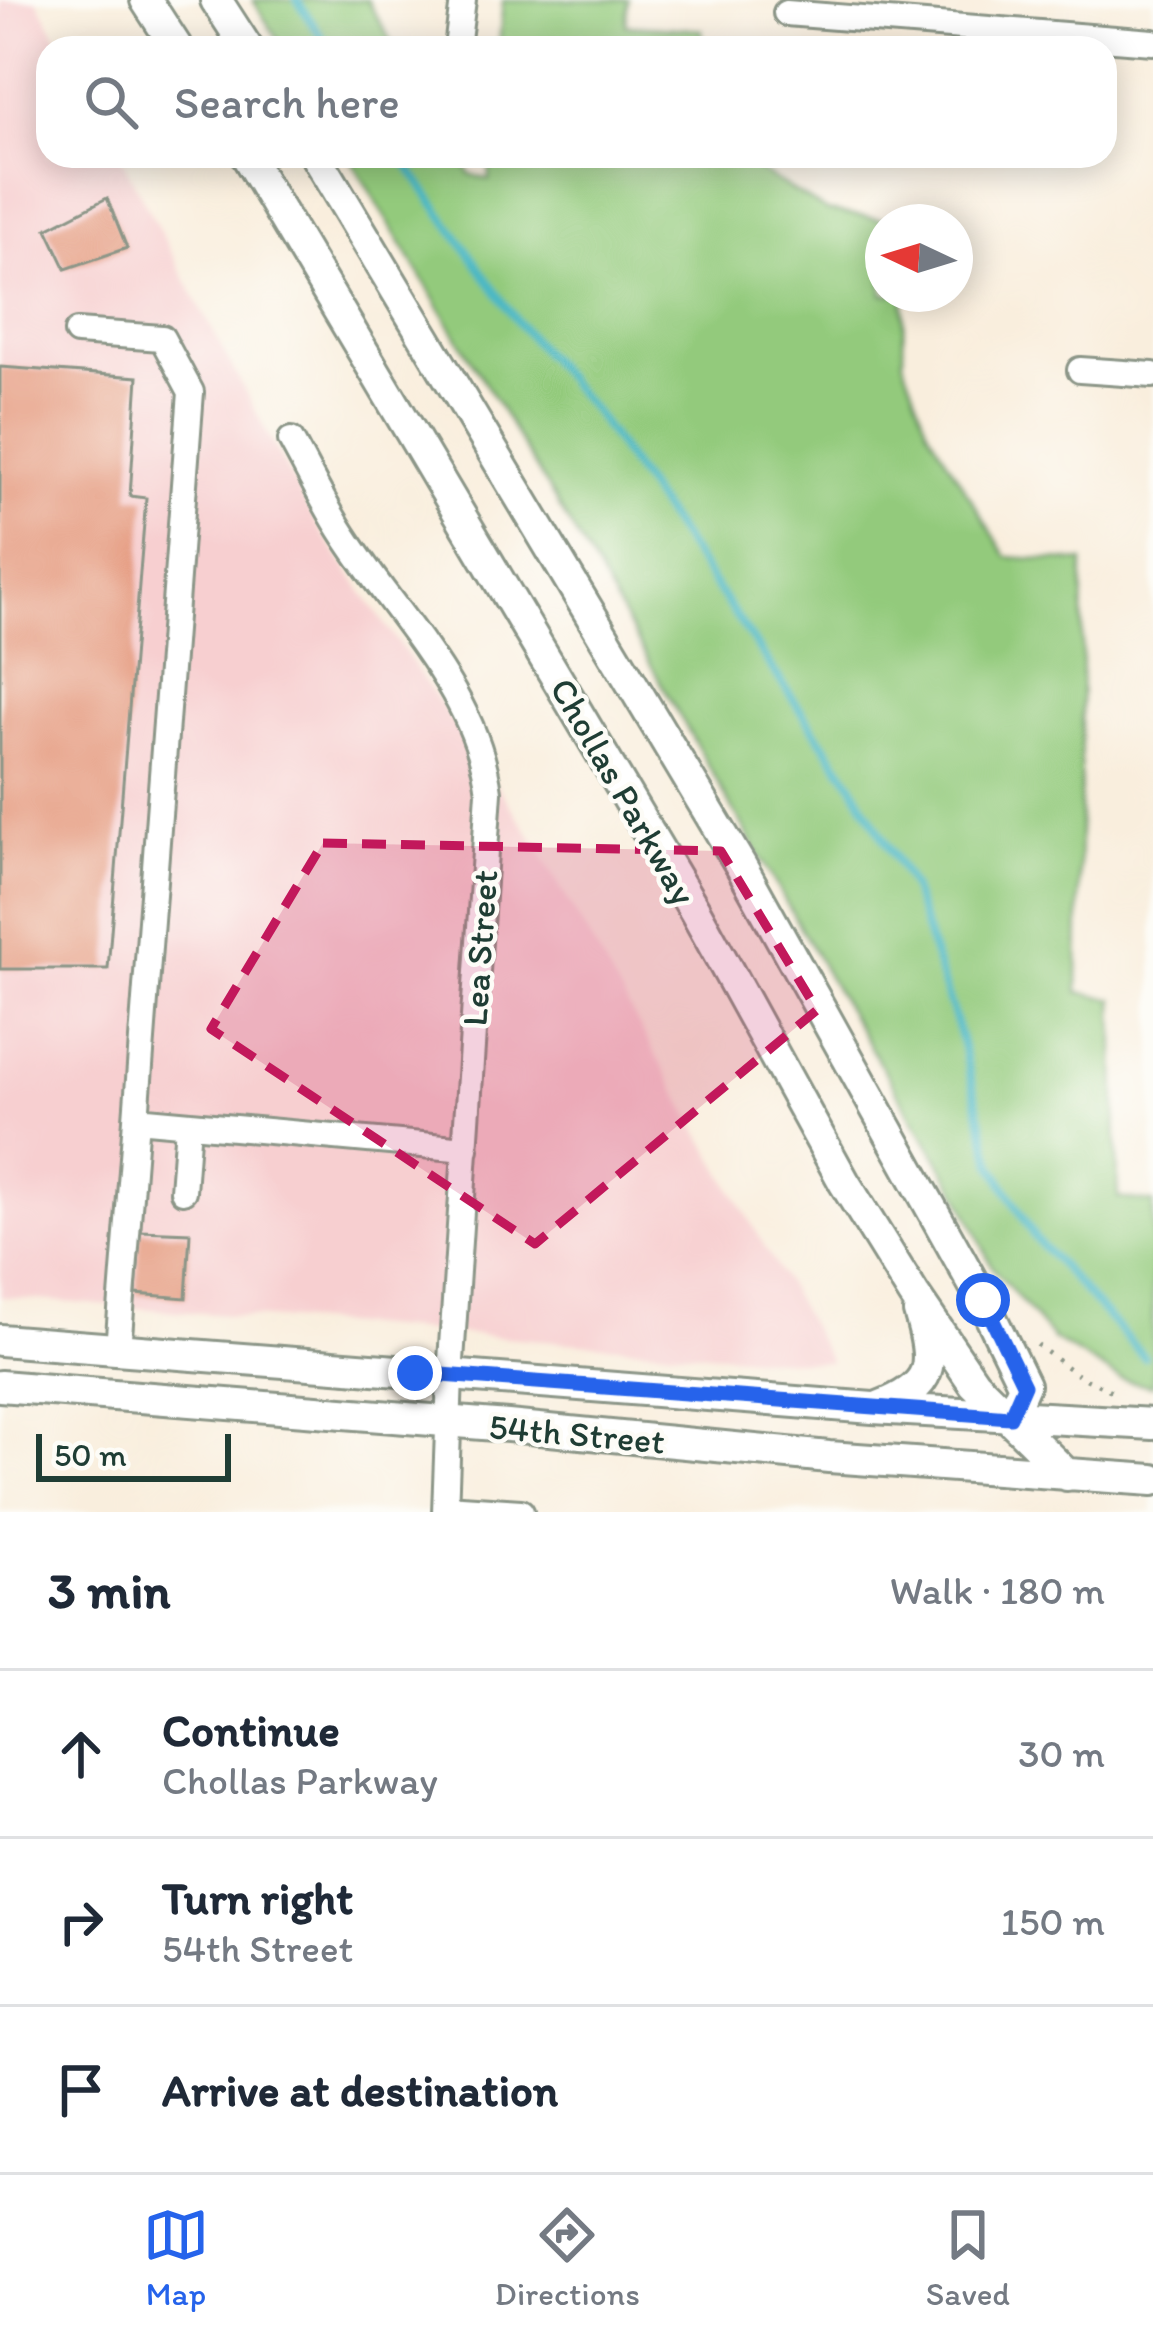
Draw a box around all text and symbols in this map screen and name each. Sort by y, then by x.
search box [36,36,1117,168]
icon: search [78,69,144,135]
text: Search here [174,75,400,129]
north arrow [865,204,973,312]
street label: Chollas Parkway [541,670,706,912]
street label: Lea Street [453,868,506,1028]
route start [956,1273,1010,1327]
route end [388,1346,442,1400]
street label: 54th Street [487,1404,667,1463]
scale bar [36,1428,231,1481]
text: 50 m [54,1435,127,1474]
text: 3 min [48,1560,170,1621]
text: Walk · 180 m [890,1567,1105,1614]
text: Continue [162,1703,340,1757]
icon: ahead [48,1721,114,1787]
text: 30 m [1018,1730,1105,1777]
text: Chollas Parkway [162,1757,438,1804]
text: Turn right [162,1871,353,1925]
icon: right [48,1889,114,1955]
text: 150 m [1001,1898,1105,1945]
text: 54th Street [162,1925,353,1972]
icon: arrive [48,2057,114,2123]
text: Arrive at destination [162,2063,558,2117]
tab: Map [143,2202,209,2313]
tab: Directions [495,2202,640,2313]
tab: Saved [926,2202,1010,2313]

